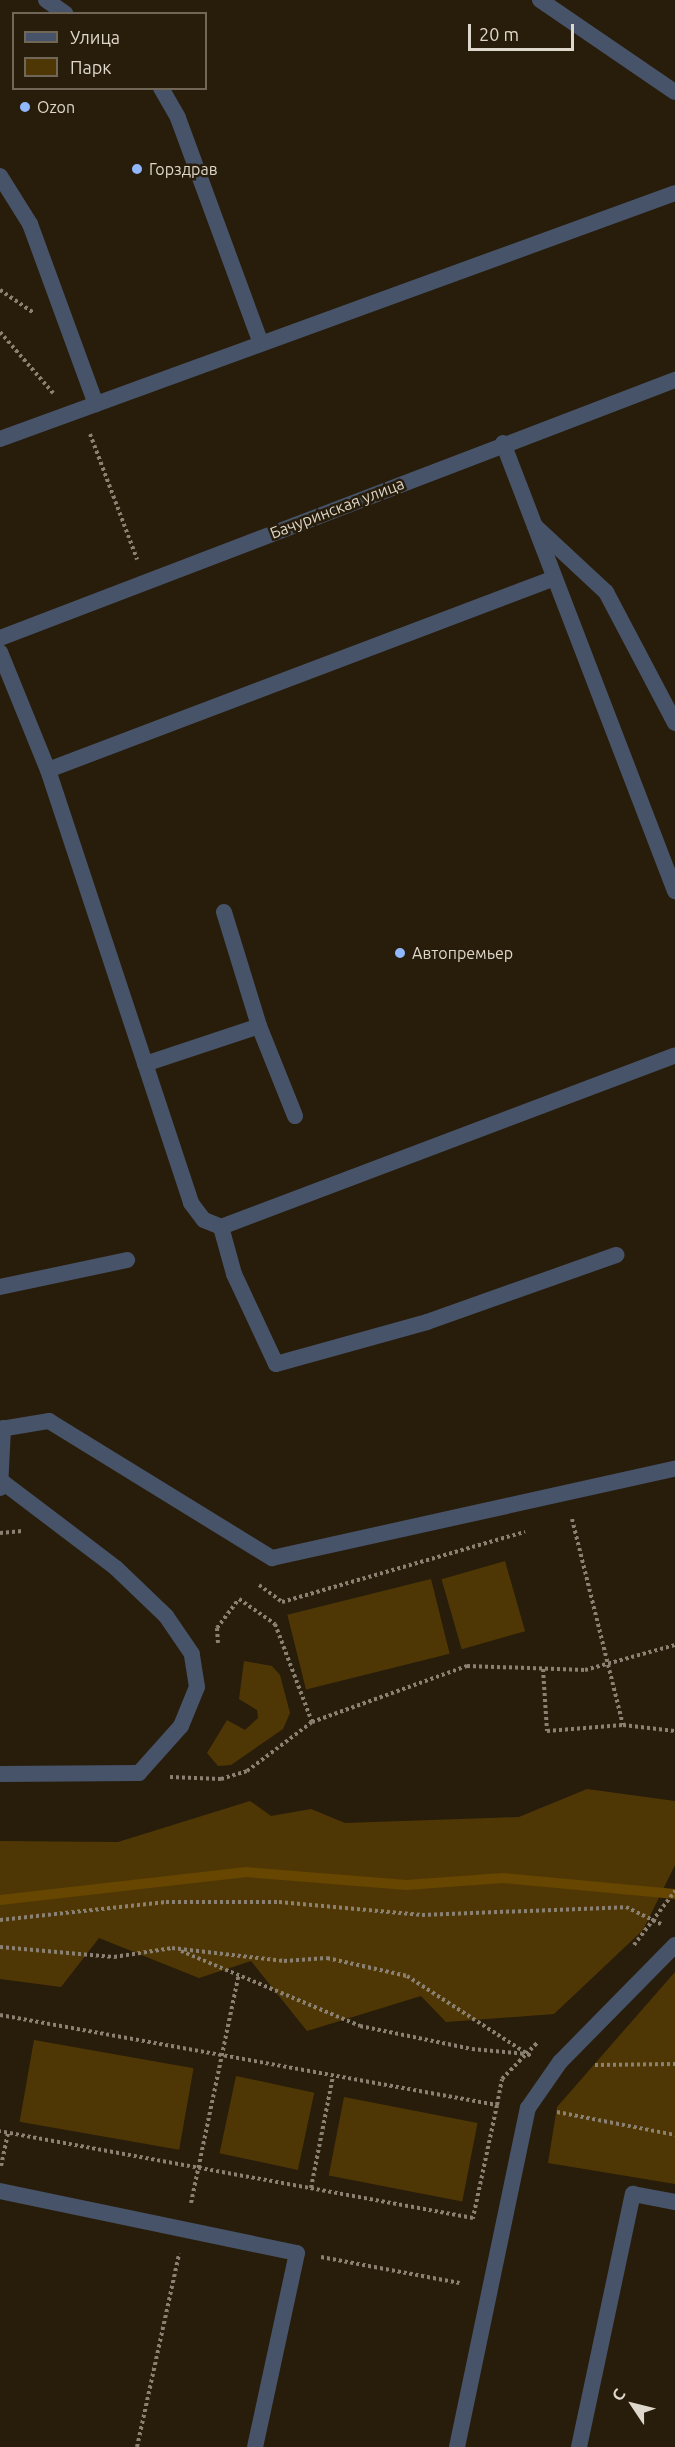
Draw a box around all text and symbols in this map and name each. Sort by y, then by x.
legend [12,12,207,90]
scale bar [471,12,578,50]
text: 20 m [479,24,519,44]
text: Улица [70,27,120,47]
text: Парк [70,57,111,77]
place label: Ozon [37,97,75,117]
marker: Ozon [18,100,32,114]
place label: Горздрав [149,159,218,179]
marker: Горздрав [130,162,144,176]
street label: Бачуринская улица [267,474,407,542]
place label: Автопремьер [412,943,513,963]
marker: Автопремьер [393,946,407,960]
north arrow [603,2375,663,2435]
text: С [608,2385,629,2404]

